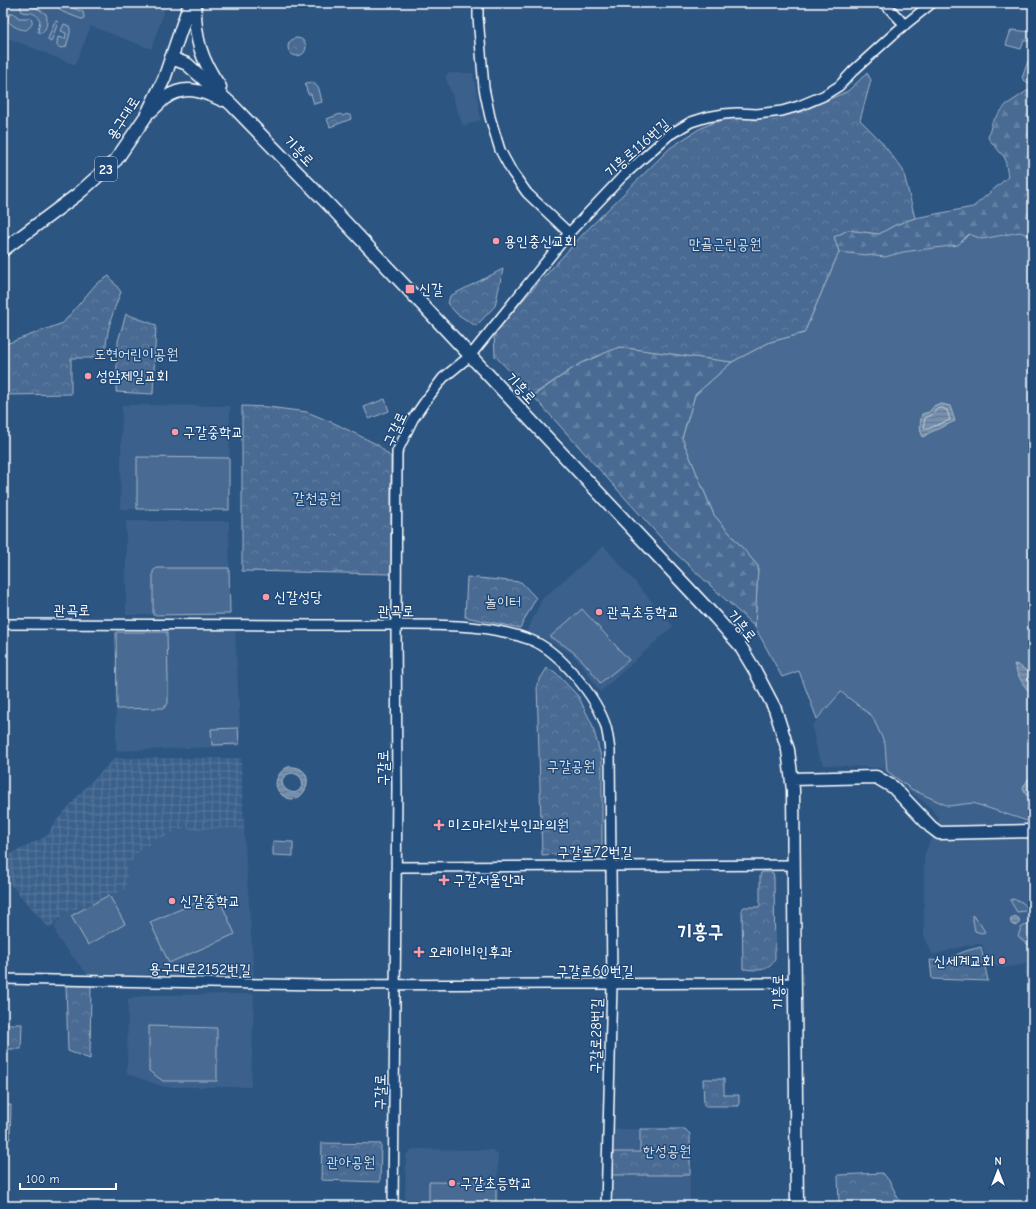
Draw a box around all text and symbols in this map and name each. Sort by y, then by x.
street label: 용구대로 [103,93,143,143]
street label: 기흥로116번길 [601,115,673,181]
street label: 기흥로 [280,132,318,170]
road number: 23 [95,157,117,181]
place label: 용인충신교회 [504,232,576,250]
park label: 만골근린공원 [689,235,761,253]
marker: 용인충신교회 [491,236,501,246]
place label: 신갈 [419,280,443,298]
marker: 신갈 [404,283,416,295]
park label: 도현어린이공원 [94,345,178,363]
place label: 성암제일교회 [96,367,168,385]
street label: 기흥로 [502,369,540,407]
marker: 성암제일교회 [83,371,93,381]
street label: 구갈로 [379,409,411,449]
place label: 구갈중학교 [183,423,243,441]
marker: 구갈중학교 [170,427,180,437]
park label: 갈천공원 [293,489,341,507]
place label: 신갈성당 [274,588,322,606]
marker: 신갈성당 [261,592,271,602]
park label: 놀이터 [485,593,521,611]
street label: 관곡로 [54,601,90,619]
street label: 관곡로 [378,602,414,620]
place label: 관곡초등학교 [607,603,679,621]
street label: 기흥로 [724,606,760,646]
marker: 관곡초등학교 [594,607,604,617]
street label: 구갈로 [374,750,392,786]
park label: 구갈공원 [547,757,595,775]
place label: 미즈마리산부인과의원 [448,816,569,834]
marker: 미즈마리산부인과의원 [433,819,445,831]
street label: 구갈로72번길 [557,843,633,861]
place label: 구갈서울안과 [453,871,525,889]
marker: 구갈서울안과 [438,874,450,886]
place label: 신갈중학교 [180,892,240,910]
marker: 신갈중학교 [167,896,177,906]
district label: 기흥구 [677,921,723,943]
place label: 오래이비인후과 [428,943,513,961]
marker: 오래이비인후과 [413,946,425,958]
place label: 신세계교회 [934,952,994,970]
marker: 신세계교회 [997,956,1007,966]
street label: 용구대로2152번길 [149,959,251,979]
street label: 구갈로60번길 [556,962,634,980]
street label: 기흥로 [769,974,787,1010]
street label: 구갈로28번길 [586,998,606,1074]
street label: 구갈로 [371,1074,389,1110]
park label: 한성공원 [643,1142,691,1160]
north arrow [978,1151,1018,1191]
park label: 관아공원 [327,1153,375,1171]
text: N [994,1155,1002,1168]
scale bar [20,1165,116,1191]
text: 100 m [26,1172,59,1186]
place label: 구갈초등학교 [460,1174,532,1192]
marker: 구갈초등학교 [447,1178,457,1188]

